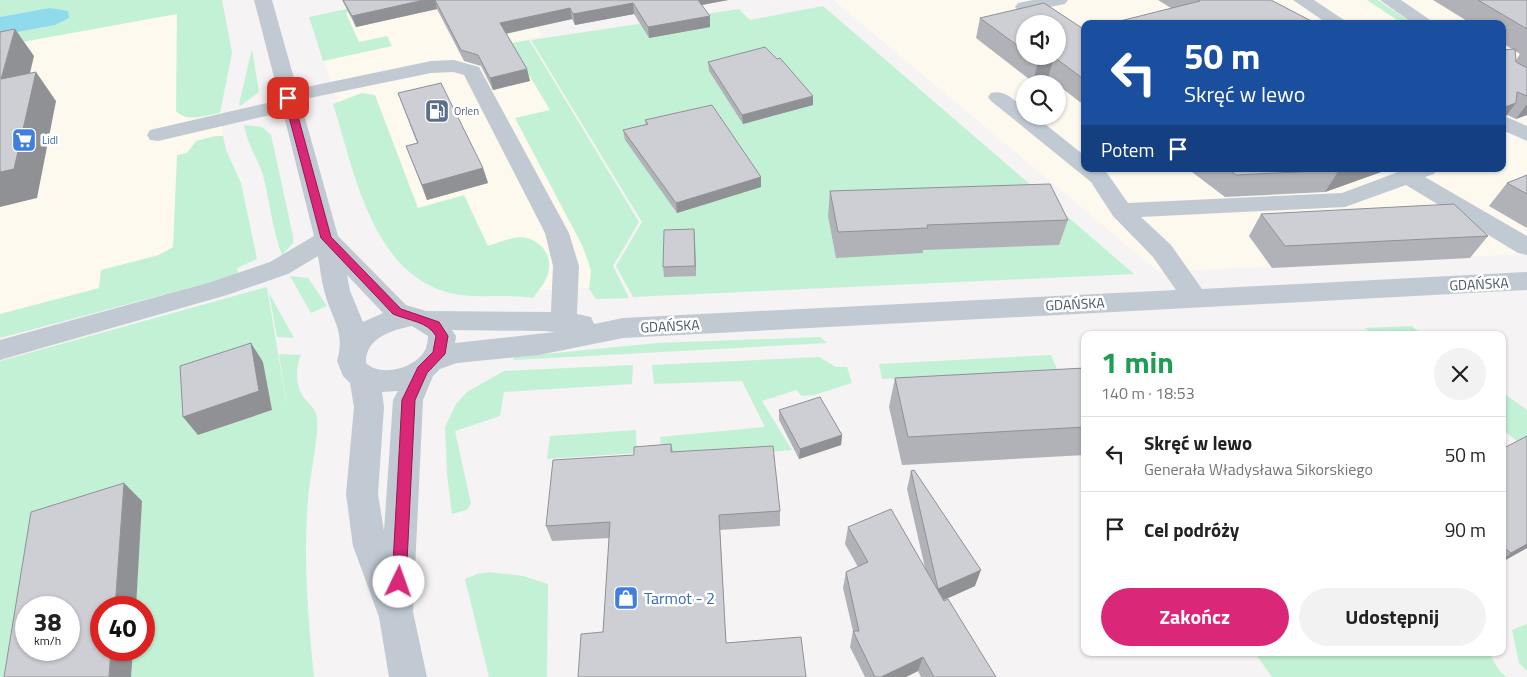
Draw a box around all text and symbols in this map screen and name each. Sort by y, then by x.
map controls [1016,15,1066,125]
button: sound [1016,15,1066,65]
text: 50 m [1184,29,1260,83]
icon: left [1101,40,1166,105]
button: search [1016,75,1066,125]
pin [267,77,309,119]
text: Skręć w lewo [1184,77,1305,111]
icon: arrive [274,84,302,112]
fuel station icon: Orlen [424,98,450,124]
place label: Orlen [454,103,479,119]
supermarket icon: Lidl [11,127,37,153]
place label: Lidl [42,132,58,148]
text: Potem [1101,135,1154,164]
icon: arrive [1164,135,1192,163]
street label: GDAŃSKA [1449,271,1510,296]
street label: GDAŃSKA [1045,291,1106,316]
street label: GDAŃSKA [640,313,701,338]
text: 1 min [1101,339,1174,385]
button: close [1434,348,1486,400]
text: 140 m · 18:53 [1101,381,1195,405]
text: Skręć w lewo [1144,428,1252,457]
icon: left [1101,440,1129,468]
text: 50 m [1445,440,1486,469]
text: Generała Władysława Sikorskiego [1144,457,1373,481]
icon: arrive [1101,515,1129,543]
text: Cel podróży [1144,515,1239,544]
text: 90 m [1445,515,1486,544]
position arrow [372,555,424,607]
shop icon: Tarmot - 2 [613,585,639,611]
place label: Tarmot - 2 [644,586,715,610]
button: Zakończ [1101,588,1289,646]
button: Udostępnij [1299,588,1486,646]
speed limit sign: 40 [90,596,155,661]
text: 38 [33,603,62,641]
text: km/h [34,631,61,650]

